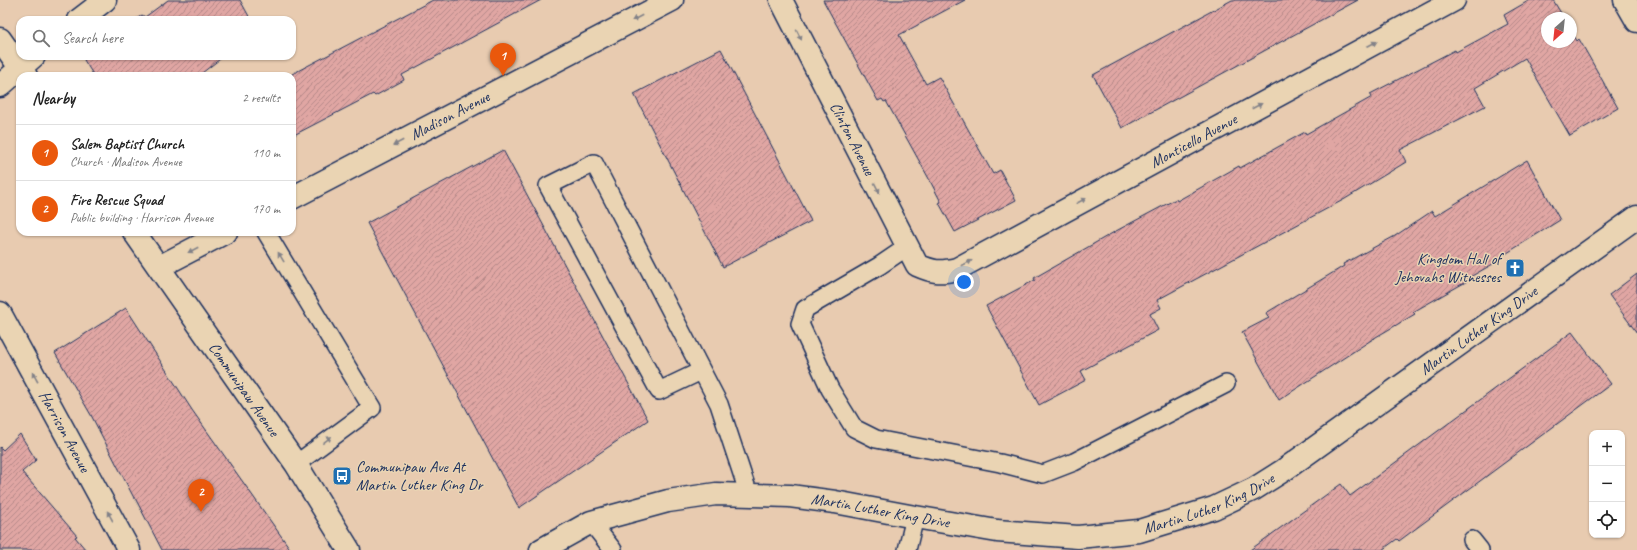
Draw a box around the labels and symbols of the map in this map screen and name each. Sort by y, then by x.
north arrow [1541,12,1577,48]
one-way arrow [632,15,643,21]
one-way arrow [795,29,802,40]
one-way arrow [1366,41,1378,48]
pin: 1 [490,43,516,76]
street label: Madison Avenue [407,86,495,145]
street label: Clinton Avenue [825,99,880,180]
one-way arrow [1252,103,1263,110]
street label: Monticello Avenue [1147,109,1242,173]
one-way arrow [392,140,404,146]
one-way arrow [874,182,880,194]
one-way arrow [1076,198,1087,204]
one-way arrow [187,246,198,253]
place label: Kingdom Hall of Jehovahs Witnesses [1394,249,1504,287]
one-way arrow [278,251,285,263]
church icon: Kingdom Hall of Jehovahs Witnesses [1504,257,1526,279]
one-way arrow [961,260,973,266]
your location [954,272,974,292]
street label: Martin Luther King Drive [1416,280,1543,379]
street label: Communipaw Avenue [204,339,285,442]
one-way arrow [32,371,38,383]
street label: Harrison Avenue [34,387,96,477]
one-way arrow [322,436,333,445]
place label: Communipaw Ave At Martin Luther King Dr [356,457,484,495]
bus stop icon: Communipaw Ave At Martin Luther King Dr [331,465,353,487]
street label: Martin Luther King Drive [1141,468,1280,539]
pin: 2 [188,479,214,512]
street label: Martin Luther King Drive [810,489,953,533]
one-way arrow [107,510,114,522]

